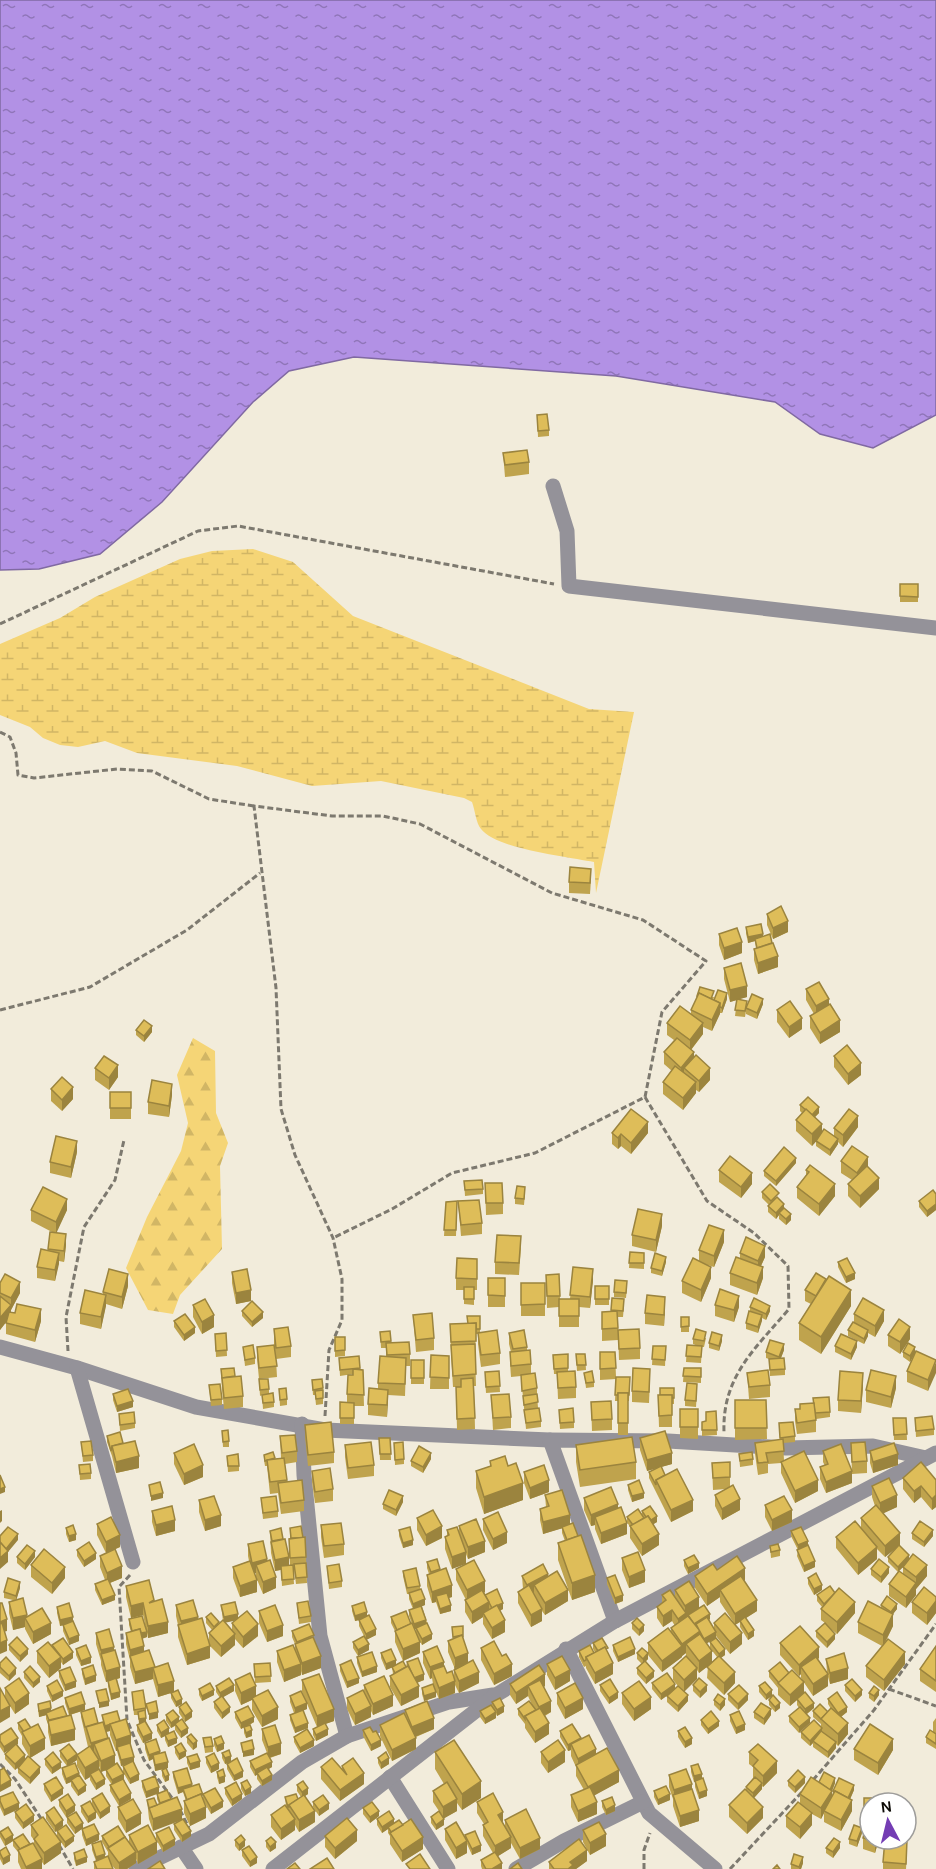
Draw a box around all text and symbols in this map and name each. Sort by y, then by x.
north arrow [858,1791,918,1851]
text: N [879,1796,893,1817]

